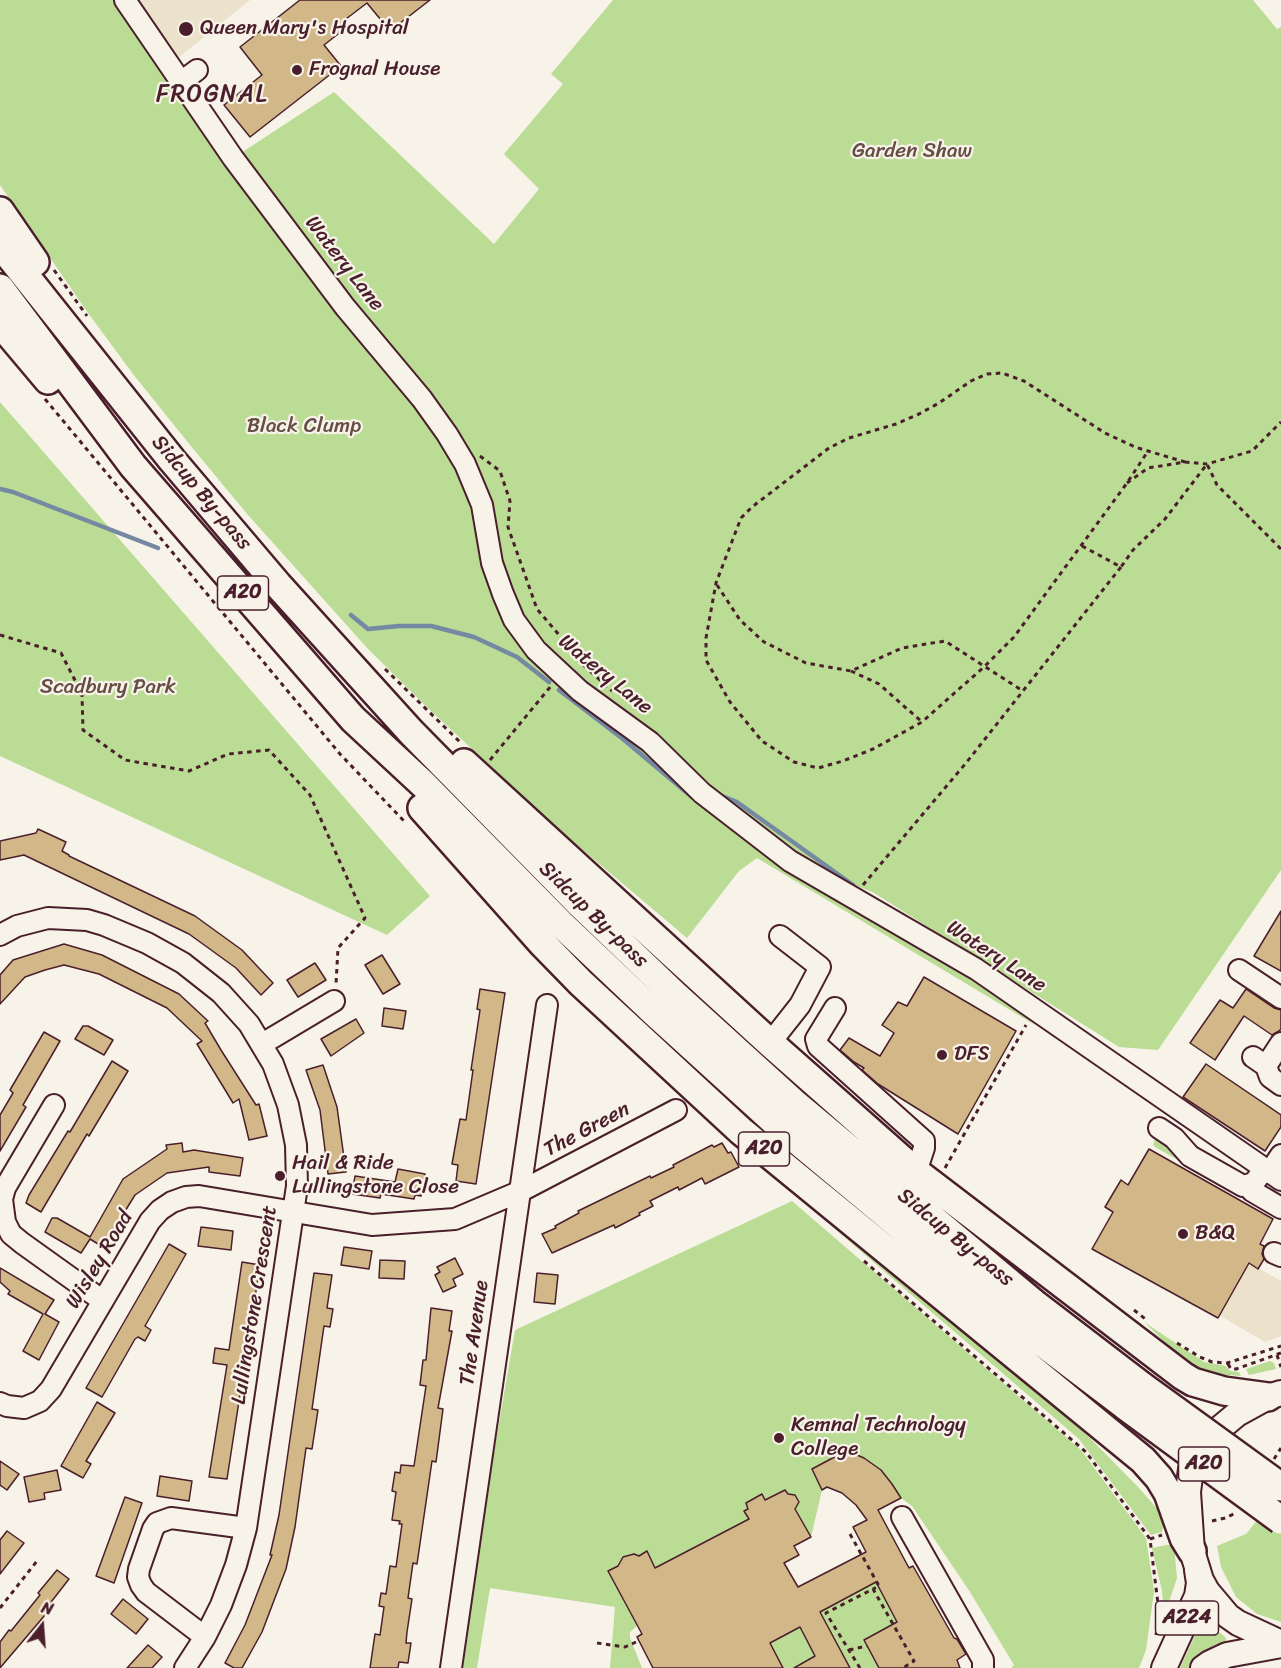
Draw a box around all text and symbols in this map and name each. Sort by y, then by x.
place label: Queen Mary's Hospital [200,16,409,42]
marker: Queen Mary's Hospital [177,20,195,38]
place label: Frognal House [309,57,440,83]
marker: Frognal House [290,63,304,77]
district label: FROGNAL [156,81,268,109]
park label: Garden Shaw [852,139,972,165]
street label: Watery Lane [299,211,389,317]
park label: Black Clump [247,414,361,440]
street label: Sidcup By-pass [146,430,256,556]
road number: A20 [218,576,268,610]
street label: Watery Lane [553,629,657,721]
park label: Scadbury Park [40,675,176,701]
street label: Sidcup By-pass [533,857,653,973]
street label: Watery Lane [941,915,1051,999]
place label: DFS [954,1042,989,1068]
marker: DFS [935,1048,949,1062]
street label: The Green [540,1097,634,1163]
road number: A20 [738,1132,789,1166]
place label: Hail & Ride Lullingstone Close [292,1151,459,1201]
marker: Hail & Ride Lullingstone Close [273,1169,287,1183]
street label: Sidcup By-pass [892,1183,1018,1293]
street label: Lullingstone Crescent [227,1204,283,1406]
street label: Wisley Road [61,1207,139,1313]
place label: B&Q [1195,1221,1235,1247]
marker: B&Q [1176,1227,1190,1241]
street label: The Avenue [455,1279,495,1387]
place label: Kemnal Technology College [791,1413,966,1463]
marker: Kemnal Technology College [772,1431,786,1445]
road number: A20 [1178,1447,1230,1481]
text: N [38,1593,57,1624]
north arrow [12,1596,72,1656]
road number: A224 [1156,1601,1218,1635]

